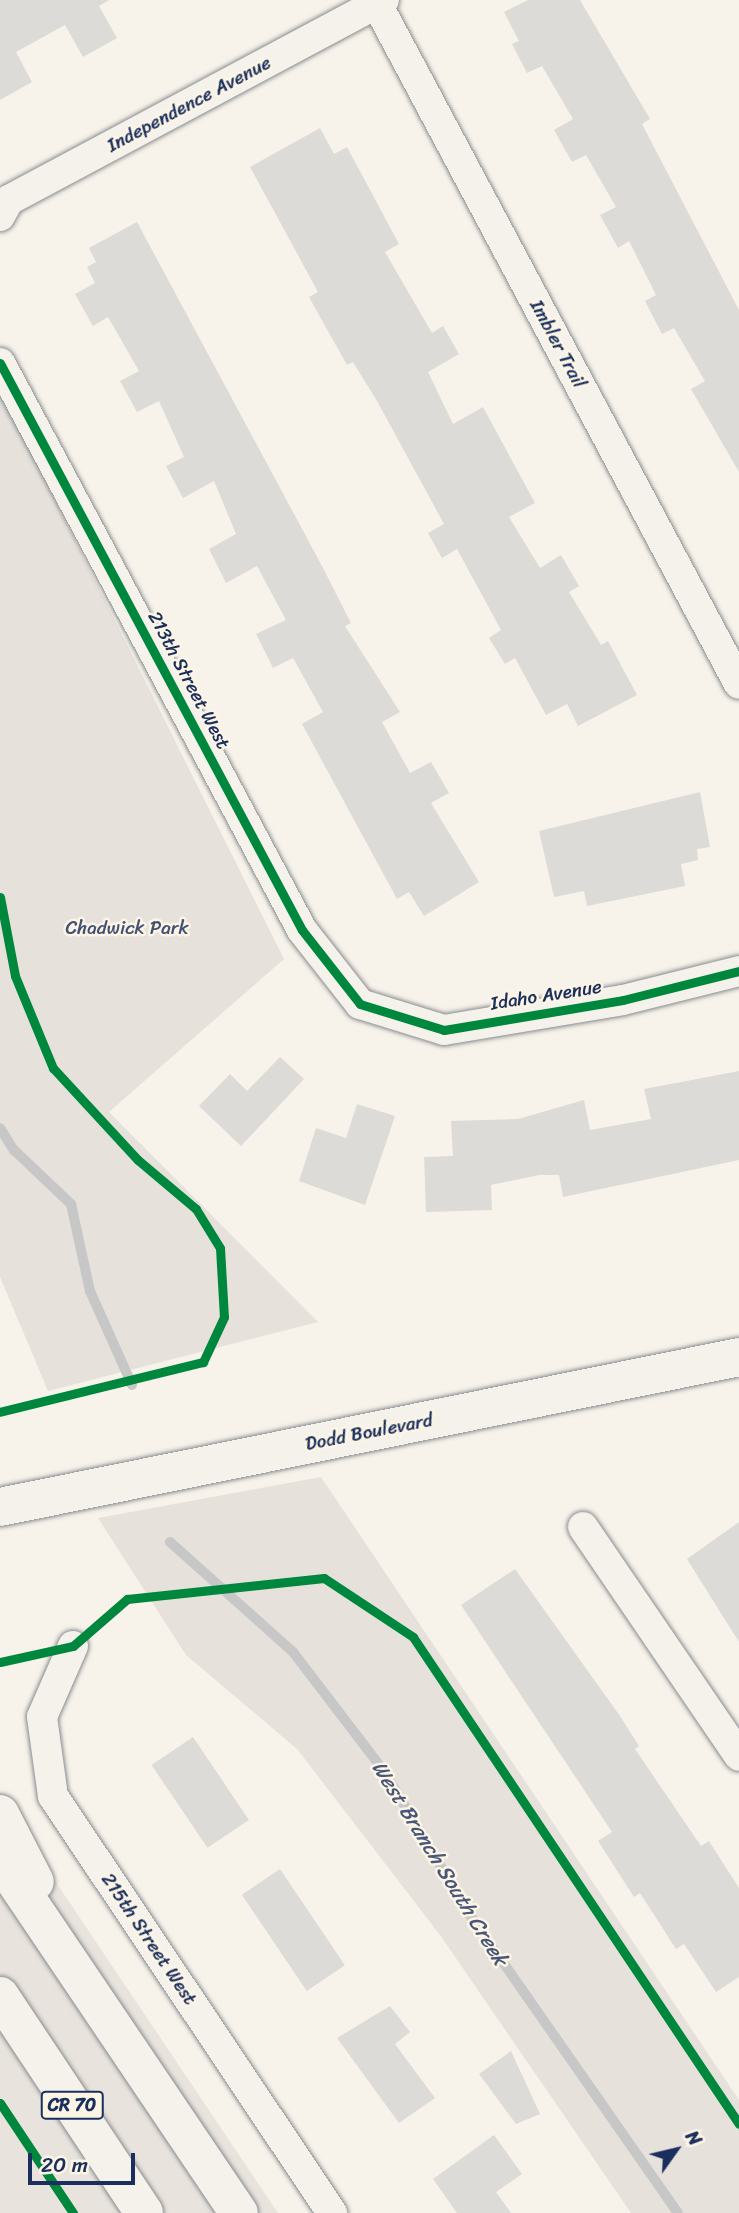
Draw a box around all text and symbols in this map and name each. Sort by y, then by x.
street label: Independence Avenue [103,51,275,157]
street label: Imbler Trail [525,296,591,392]
street label: 213th Street West [143,607,235,753]
park label: Chadwick Park [65,917,189,939]
street label: Idaho Avenue [489,975,603,1015]
street label: Dodd Boulevard [304,1409,434,1455]
water label: West Branch South Creek [366,1756,514,1970]
street label: 215th Street West [96,1868,202,2010]
road number: CR 70 [41,2090,104,2120]
north arrow [641,2115,711,2185]
text: N [676,2123,711,2153]
scale bar [32,2140,138,2184]
text: 20 m [41,2146,88,2184]

